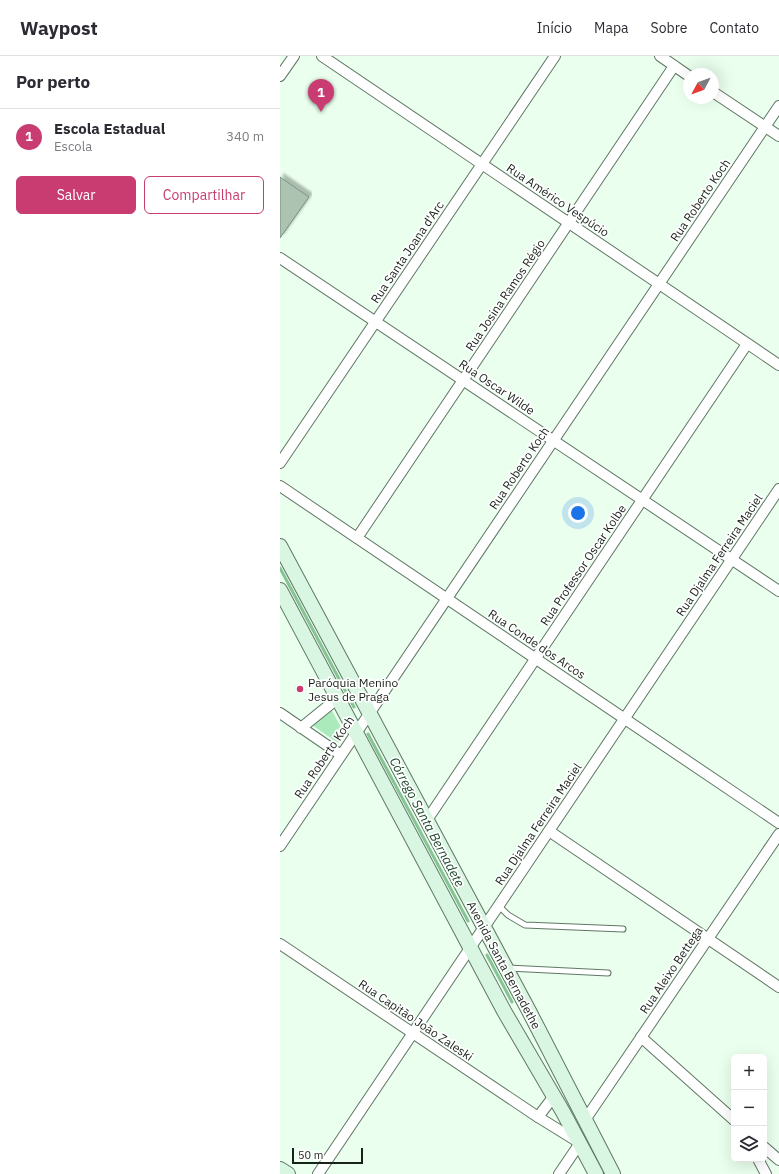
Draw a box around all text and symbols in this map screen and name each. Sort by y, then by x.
text: Waypost [20,16,98,40]
text: Início [537,19,572,37]
text: Mapa [594,19,629,37]
text: Sobre [651,19,687,37]
text: Contato [709,19,759,37]
north arrow [683,68,719,104]
text: Por perto [16,71,90,93]
pin: 1 [308,79,334,112]
text: Escola Estadual [54,119,165,138]
text: 1 [25,128,33,145]
text: 340 m [226,128,264,145]
text: Escola [54,138,92,155]
street label: Rua Roberto Koch [667,156,733,244]
street label: Rua Américo Vespúcio [504,160,612,240]
button: Salvar [16,176,136,214]
button: Compartilhar [144,176,264,214]
street label: Rua Santa Joana d'Arc [367,198,447,306]
street label: Rua Josina Ramos Régio [462,236,548,354]
street label: Rua Oscar Wilde [456,356,538,418]
street label: Rua Roberto Koch [486,424,552,512]
street label: Rua Djalma Ferreira Maciel [672,491,766,619]
street label: Rua Professor Oscar Kolbe [537,501,629,628]
your location [568,503,588,523]
street label: Rua Conde dos Arcos [486,606,589,682]
place label: Paróquia Menino Jesus de Praga [308,675,399,704]
marker: Paróquia Menino Jesus de Praga [295,684,305,694]
street label: Rua Roberto Koch [291,713,357,801]
water label: Córrego Santa Bernadete [386,754,469,890]
street label: Rua Djalma Ferreira Maciel [491,760,585,888]
street label: Avenida Santa Bernadethe [464,898,544,1032]
street label: Rua Aleixo Bettega [636,923,706,1016]
street label: Rua Capitão João Zaleski [356,976,476,1064]
map controls [731,1054,767,1162]
button: + [731,1054,767,1090]
button: − [731,1090,767,1126]
button: layers [731,1126,767,1162]
scale bar [292,1146,363,1165]
text: 50 m [298,1148,323,1162]

